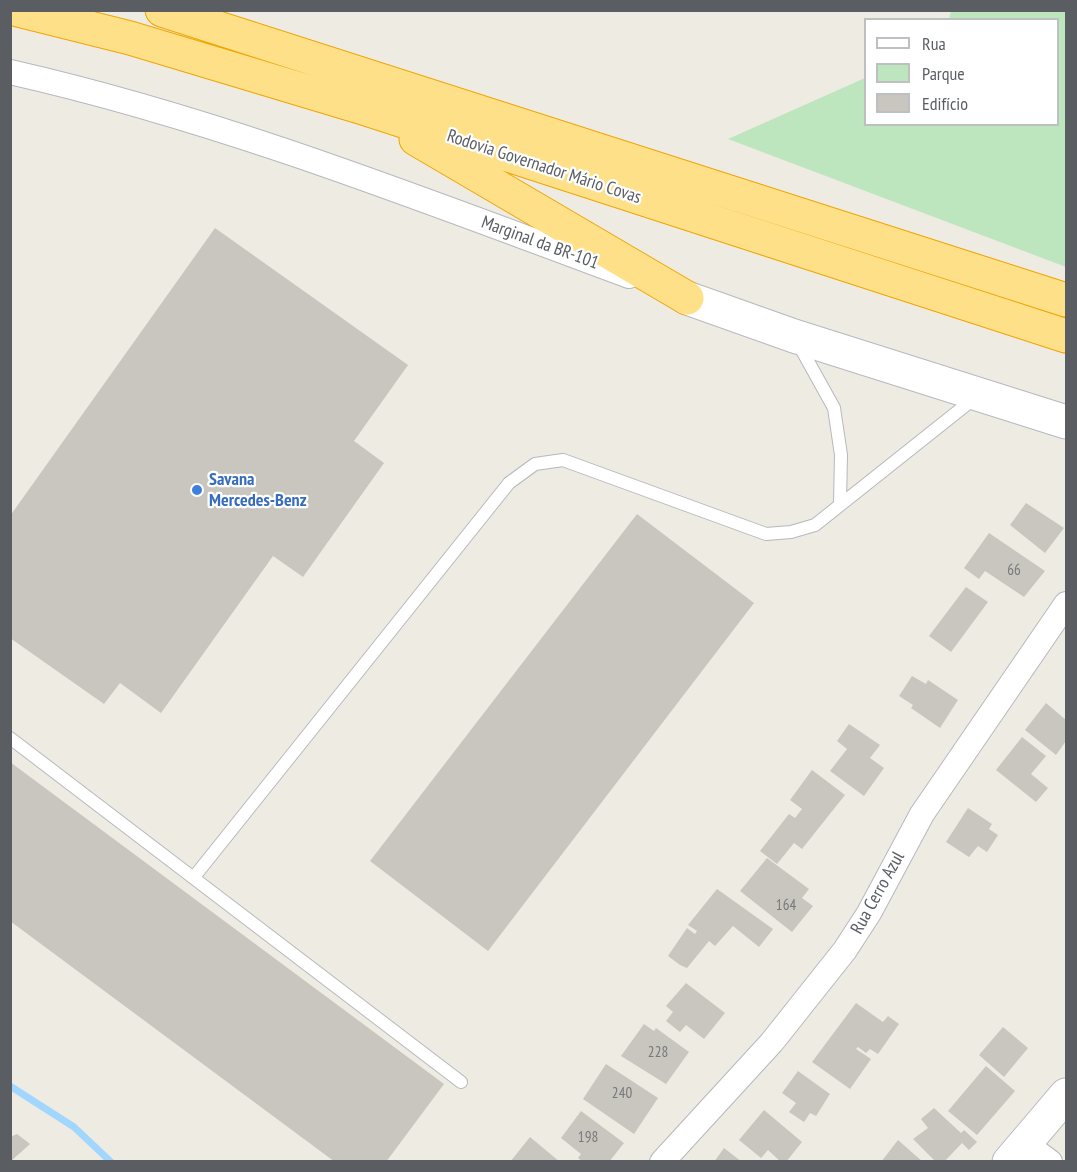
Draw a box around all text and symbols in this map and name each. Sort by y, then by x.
legend [864,18,1059,126]
text: Rua [922,32,946,55]
text: Parque [922,62,965,85]
text: Edifício [922,92,968,115]
street label: Rodovia Governador Mário Covas [444,125,644,209]
street label: Marginal da BR-101 [478,212,602,274]
place label: Savana Mercedes-Benz [209,469,307,512]
marker: Savana Mercedes-Benz [190,483,204,497]
house number: 66 [1007,562,1021,580]
street label: Rua Cerro Azul [847,848,909,938]
house number: 164 [776,897,796,915]
house number: 228 [648,1044,668,1062]
house number: 240 [612,1085,632,1103]
house number: 198 [578,1129,598,1147]

